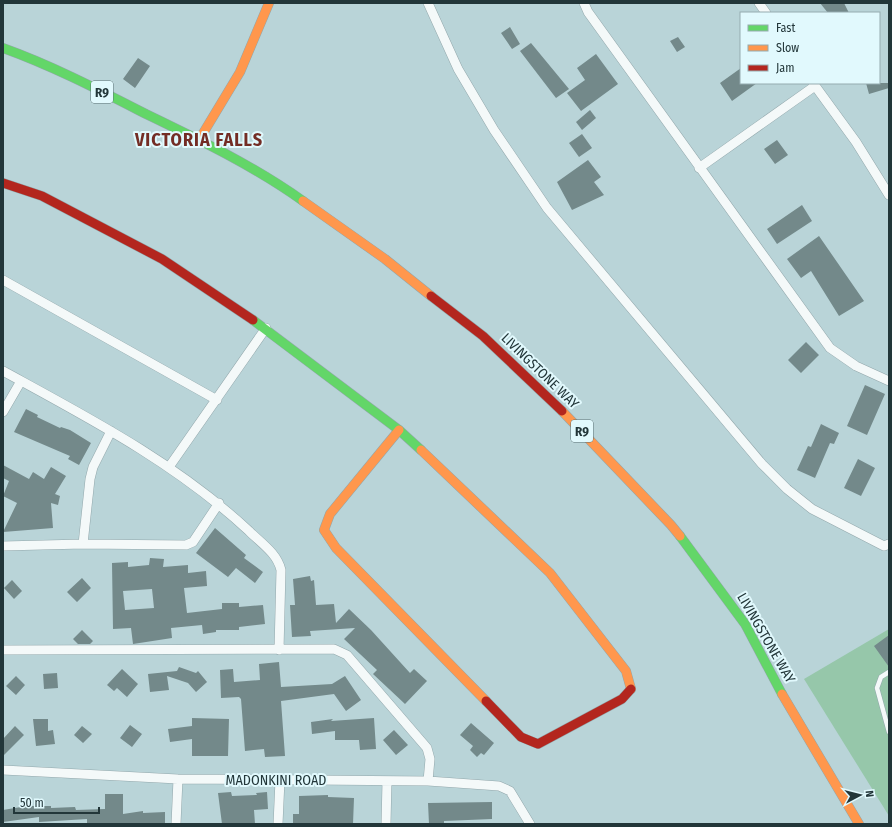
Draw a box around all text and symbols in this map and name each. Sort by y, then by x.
legend [740,12,880,84]
text: Fast [776,21,795,35]
text: Slow [776,41,799,55]
text: Jam [776,61,794,75]
road number: R9 [91,81,113,103]
district label: VICTORIA FALLS [134,129,263,151]
street label: LIVINGSTONE WAY [498,330,582,412]
road number: R9 [571,420,593,442]
street label: LIVINGSTONE WAY [733,590,799,686]
street label: MADONKINI ROAD [226,772,326,789]
north arrow [840,775,880,815]
scale bar [14,789,99,815]
text: N [863,790,876,798]
text: 50 m [20,796,44,810]

